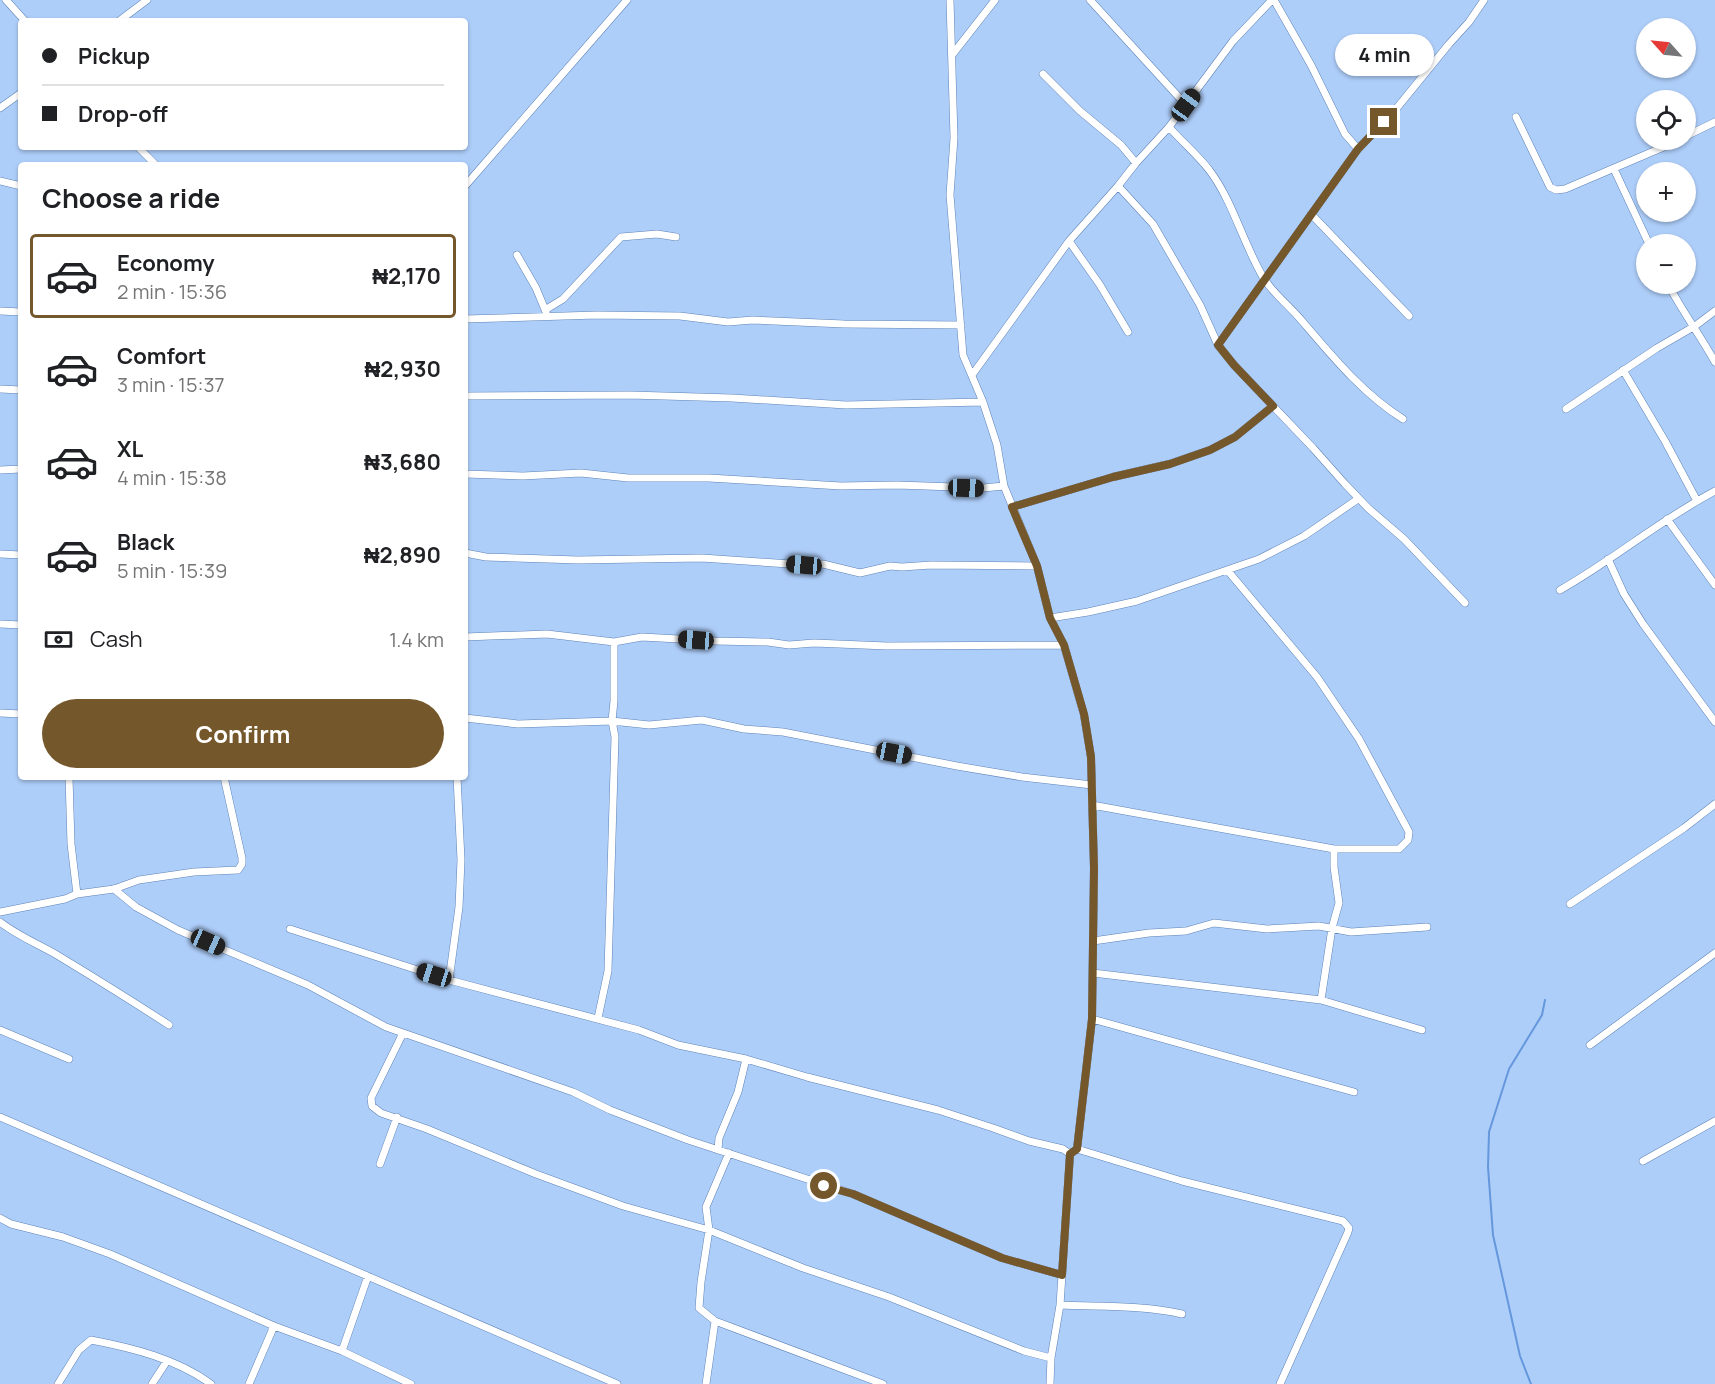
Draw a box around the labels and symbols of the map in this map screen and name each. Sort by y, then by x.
north arrow [1636,18,1696,78]
callout: 4 min [1334,35,1434,77]
car [1168,85,1204,125]
route end [1370,108,1397,135]
car [948,478,984,498]
car [785,554,823,576]
car [677,630,715,650]
car [875,741,913,765]
car [188,926,228,958]
car [414,961,454,989]
route start [810,1172,837,1199]

